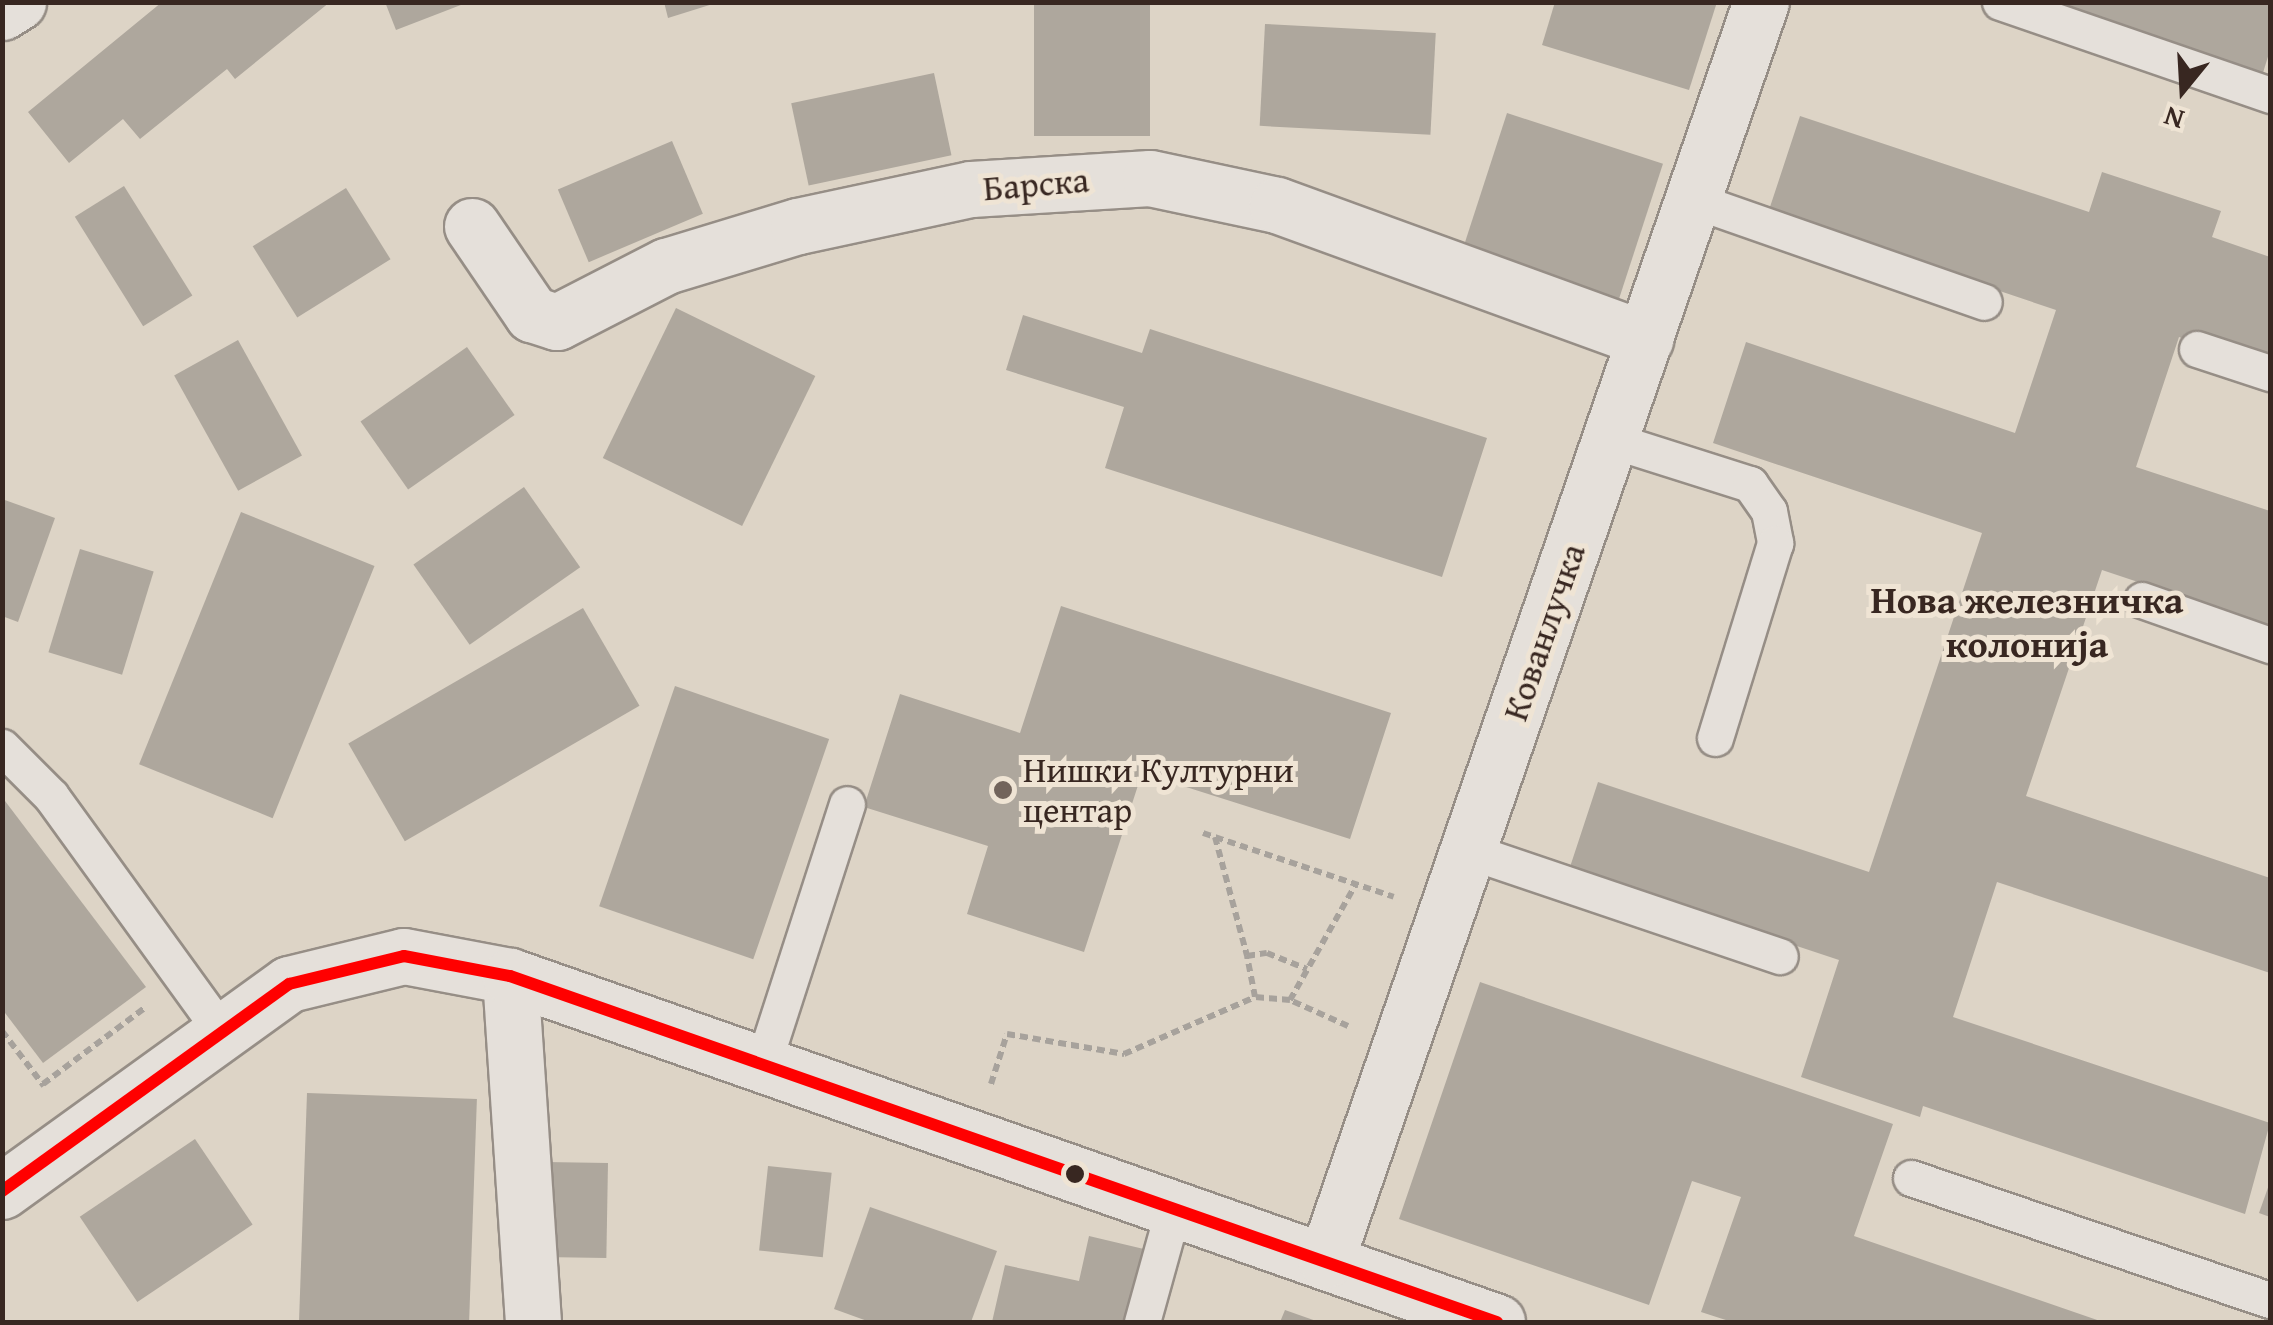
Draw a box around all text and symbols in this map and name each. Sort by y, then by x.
north arrow [2133,40,2233,140]
text: N [2158,97,2189,141]
street label: Барска [981,158,1091,210]
street label: Кованлучка [1494,538,1594,726]
district label: Нова железничка колонија [1870,577,2184,666]
place label: Нишки Културни центар [1023,749,1294,831]
marker: Нишки Културни центар [992,779,1014,801]
unlabelled marker [1065,1164,1085,1184]

